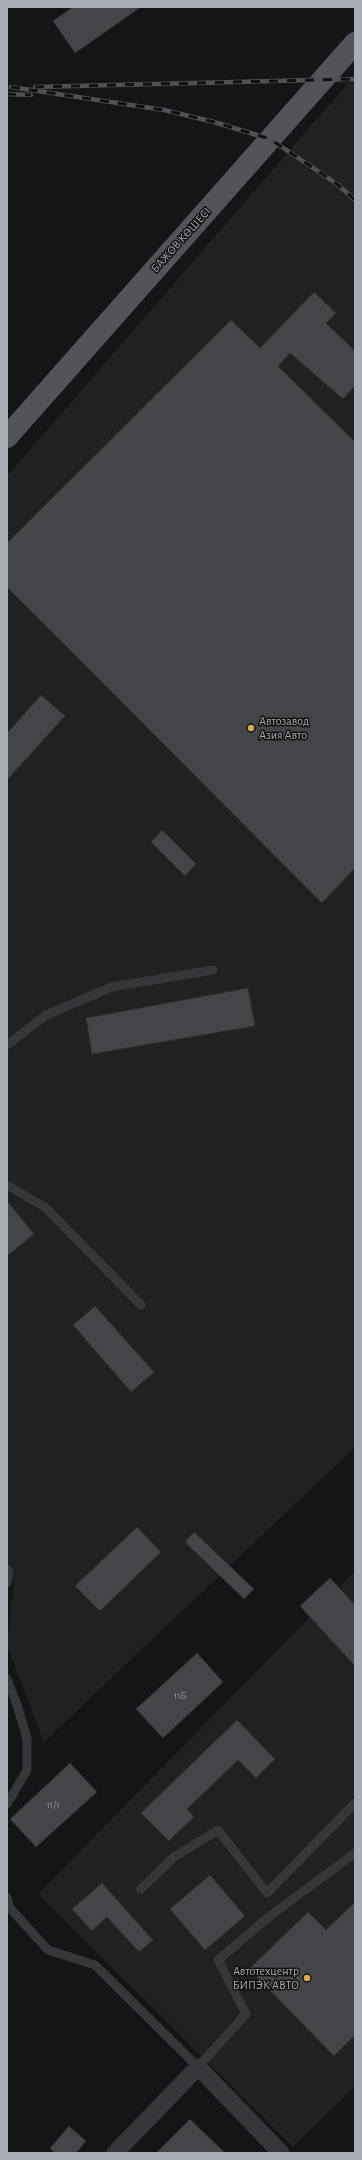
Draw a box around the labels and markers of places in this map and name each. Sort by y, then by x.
place label: Автозавод Азия Авто [259,714,309,742]
marker: Автозавод Азия Авто [246,723,256,733]
place label: Автотехцентр БИПЭК АВТО [233,1964,299,1992]
marker: Автотехцентр БИПЭК АВТО [302,1973,312,1983]

